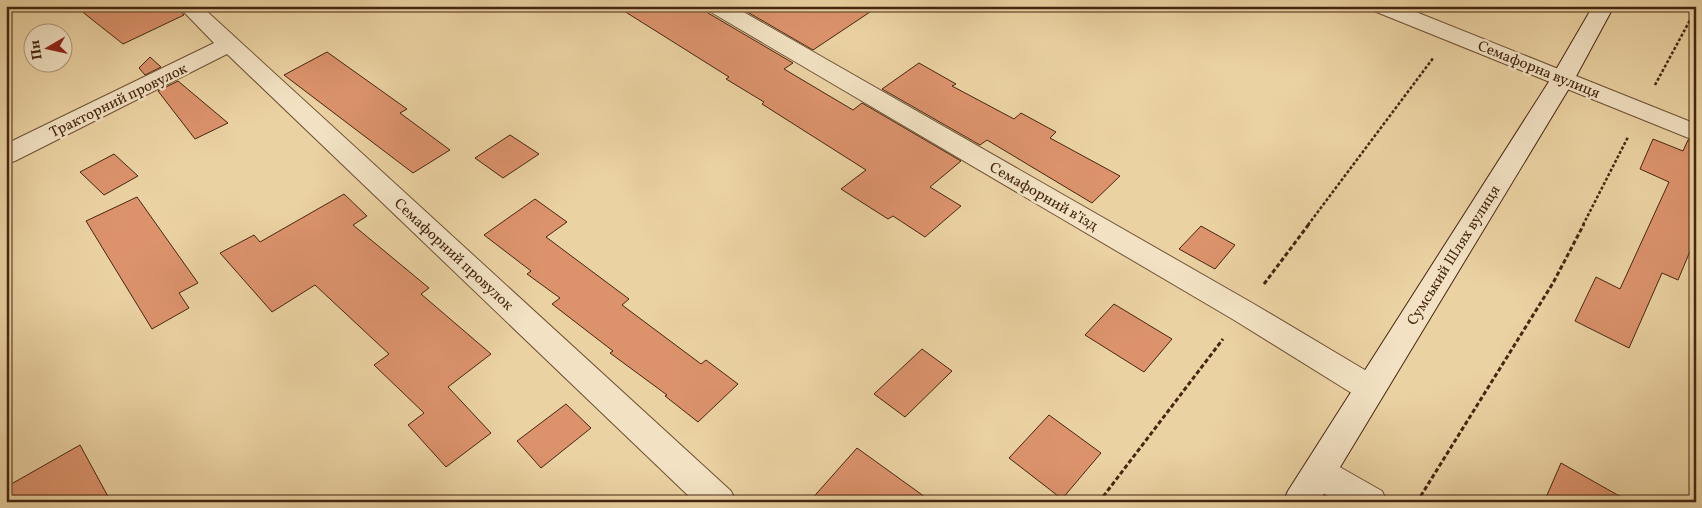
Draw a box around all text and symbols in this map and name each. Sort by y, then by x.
north arrow [22,22,72,72]
street label: Семафорна вулиця [1474,36,1603,105]
text: Пн [26,38,48,61]
street label: Тракторний провулок [46,59,191,144]
street label: Семафорний в’їзд [985,158,1102,237]
street label: Сумський Шлях вулиця [1403,182,1506,330]
street label: Семафорний провулок [389,194,517,316]

